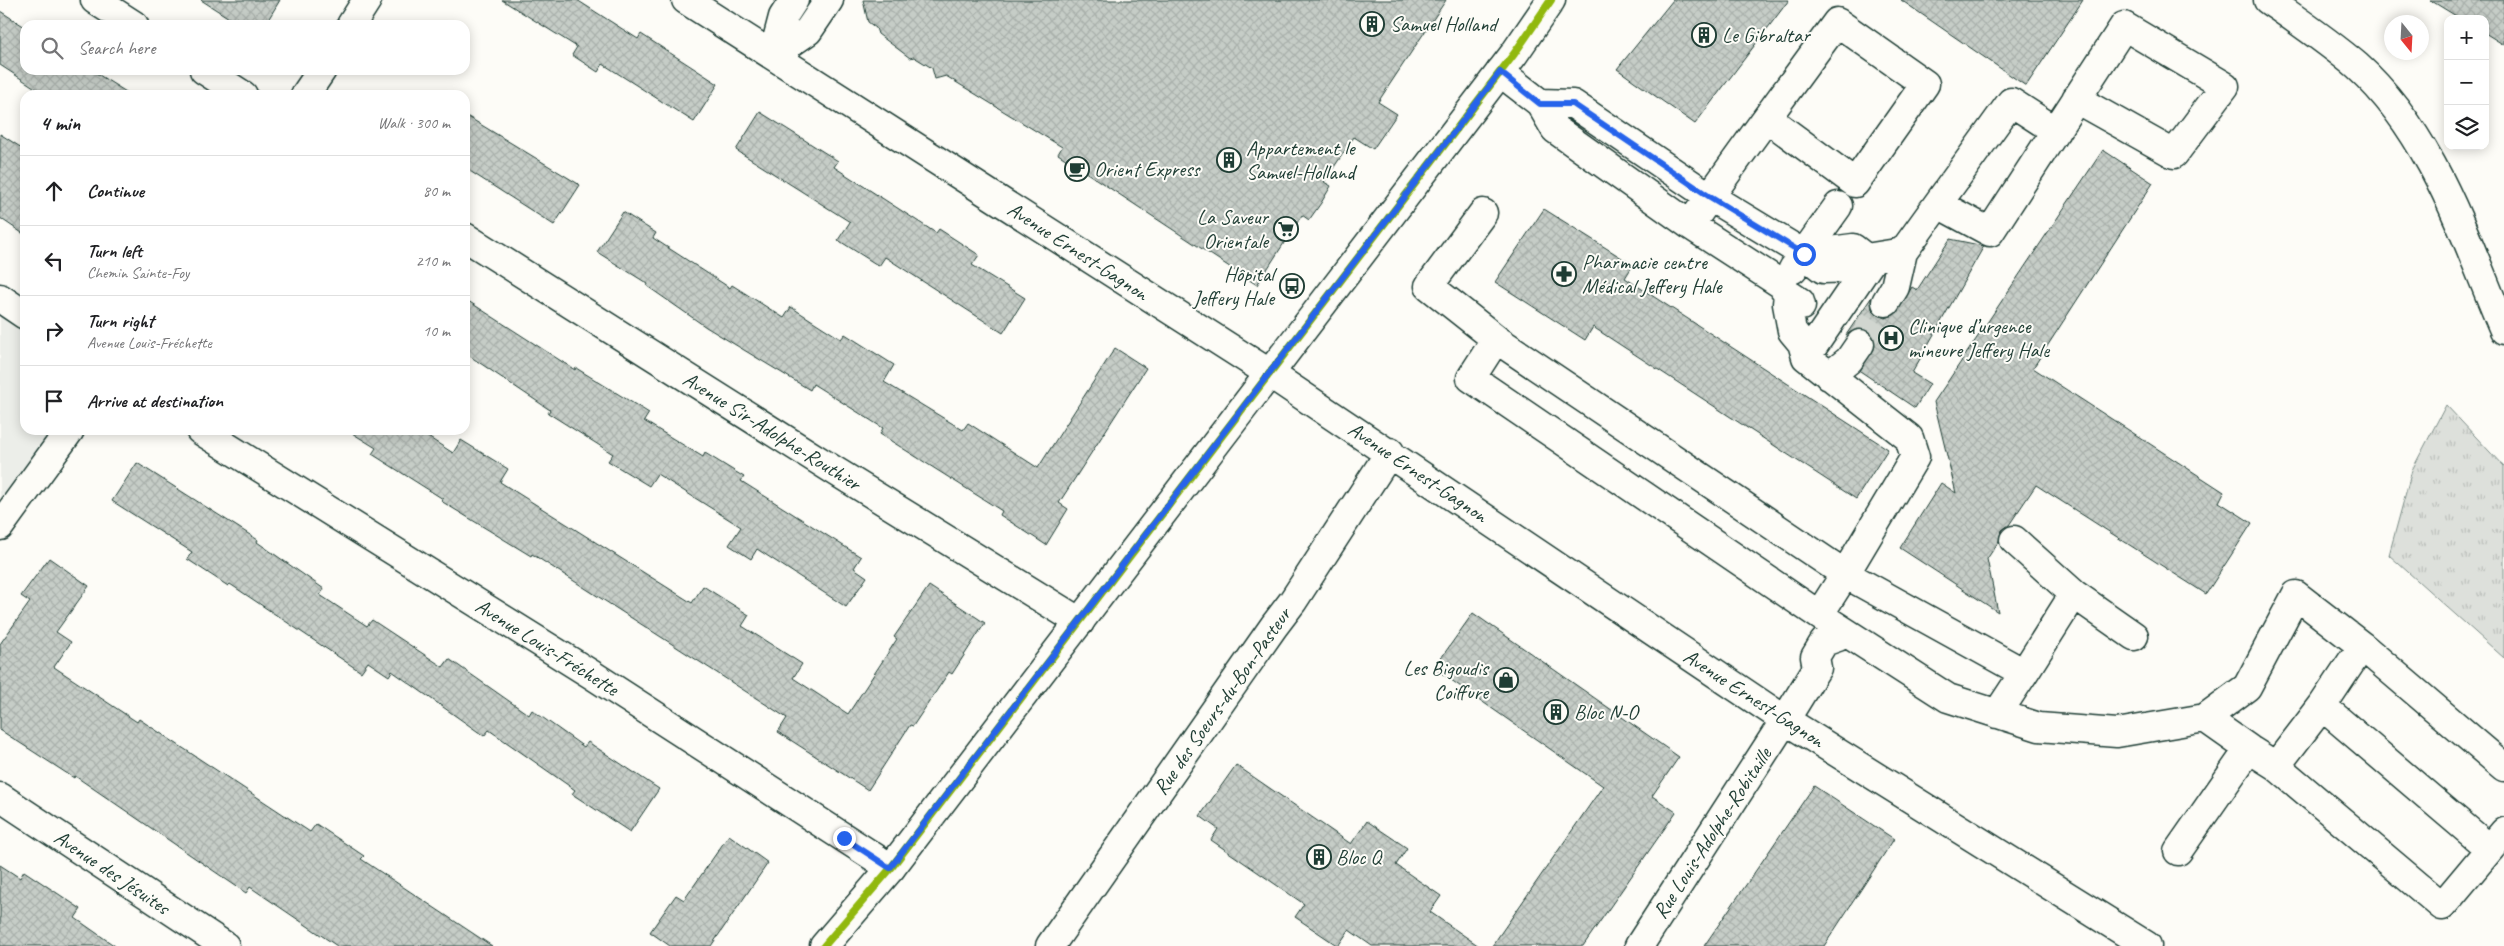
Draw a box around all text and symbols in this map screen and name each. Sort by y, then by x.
building icon: Samuel Holland [1359,11,1385,37]
place label: Samuel Holland [1390,11,1499,37]
north arrow [2384,15,2429,60]
map controls [2444,15,2489,150]
button: + [2444,15,2489,60]
search box [20,20,470,75]
building icon: Le Gibraltar [1691,22,1717,48]
place label: Le Gibraltar [1722,22,1811,48]
icon: search [38,34,66,62]
text: Search here [78,36,155,60]
button: − [2444,60,2489,105]
button: layers [2444,105,2489,150]
text: 4 min [40,110,80,136]
text: Walk · 300 m [378,113,450,133]
place label: Appartement le Samuel-Holland [1246,135,1358,185]
building icon: Appartement le Samuel-Holland [1216,147,1242,173]
cafe icon: Orient Express [1064,156,1090,182]
place label: Orient Express [1094,156,1201,182]
icon: ahead [40,177,68,205]
text: Continue [87,179,144,203]
text: 80 m [423,181,450,201]
street label: Avenue Ernest-Gagnon [1003,196,1154,307]
place label: La Saveur Orientale [1197,204,1270,254]
supermarket icon: La Saveur Orientale [1273,216,1299,242]
text: Turn left [87,239,142,263]
route start [1793,243,1816,266]
icon: left [40,247,68,275]
place label: Pharmacie centre Médical Jeffery Hale [1582,249,1723,299]
text: 210 m [416,251,450,271]
place label: Hôpital Jeffery Hale [1192,261,1277,311]
pharmacy icon: Pharmacie centre Médical Jeffery Hale [1551,261,1577,287]
text: Chemin Sainte-Foy [87,263,189,283]
bus stop icon: Hôpital Jeffery Hale [1279,273,1305,299]
text: Turn right [87,309,154,333]
place label: Clinique d’urgence mineure Jeffery Hale [1908,313,2050,363]
icon: right [40,317,68,345]
text: 10 m [423,321,450,341]
hospital icon: Clinique d’urgence mineure Jeffery Hale [1878,325,1904,351]
text: Avenue Louis-Fréchette [87,333,212,353]
street label: Avenue Sir-Adolphe-Routhier [678,366,867,497]
icon: arrive [40,387,68,415]
text: Arrive at destination [87,389,223,413]
street label: Avenue Ernest-Gagnon [1343,416,1494,529]
street label: Avenue Louis-Fréchette [471,593,624,702]
street label: Rue des Soeurs-du-Bon-Pasteur [1147,601,1297,800]
street label: Avenue Ernest-Gagnon [1679,643,1830,754]
place label: Les Bigoudis Coiffure [1403,655,1490,705]
shop icon: Les Bigoudis Coiffure [1493,667,1519,693]
building icon: Bloc N-O [1543,699,1569,725]
place label: Bloc N-O [1574,699,1640,725]
street label: Rue Louis-Adolphe-Robitaille [1647,742,1778,923]
street label: Avenue des Jésuites [49,824,176,921]
route end [833,827,856,850]
building icon: Bloc Q [1306,844,1332,870]
place label: Bloc Q [1336,844,1384,870]

